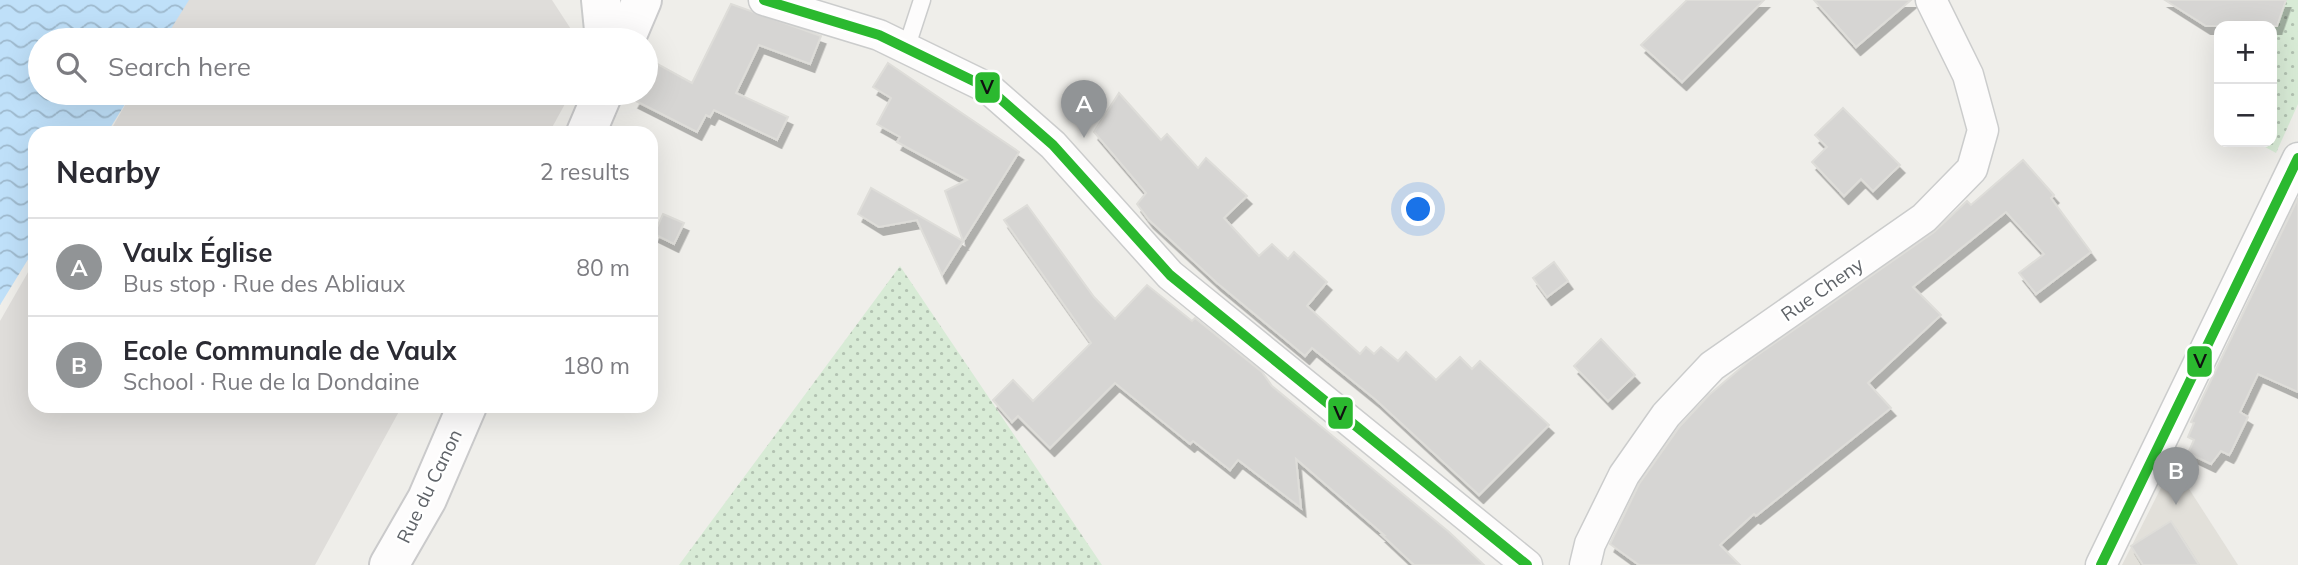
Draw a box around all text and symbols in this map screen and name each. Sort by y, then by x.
map controls [2214,21,2277,147]
button: + [2214,21,2277,84]
search box [28,28,658,105]
icon: search [52,48,90,86]
text: Search here [108,50,251,83]
line badge: V [974,71,1001,104]
text: V [979,75,994,99]
pin: A [1061,80,1107,138]
button: − [2214,84,2277,147]
text: Nearby [56,153,160,191]
text: 2 results [540,157,630,186]
your location [1401,192,1435,226]
text: Vaulx Église [123,236,272,269]
street label: Rue Cheny [1776,252,1868,326]
text: A [70,253,88,282]
text: 80 m [576,253,630,282]
text: Bus stop · Rue des Abliaux [123,269,405,298]
text: Ecole Communale de Vaulx [123,334,457,367]
line badge: V [2186,345,2213,378]
text: V [2192,349,2207,373]
text: B [71,351,87,380]
text: 180 m [562,351,630,380]
text: School · Rue de la Dondaine [123,367,419,396]
line badge: V [1327,396,1354,430]
text: V [1332,401,1347,425]
street label: Rue du Canon [391,425,467,547]
pin: B [2153,447,2199,505]

